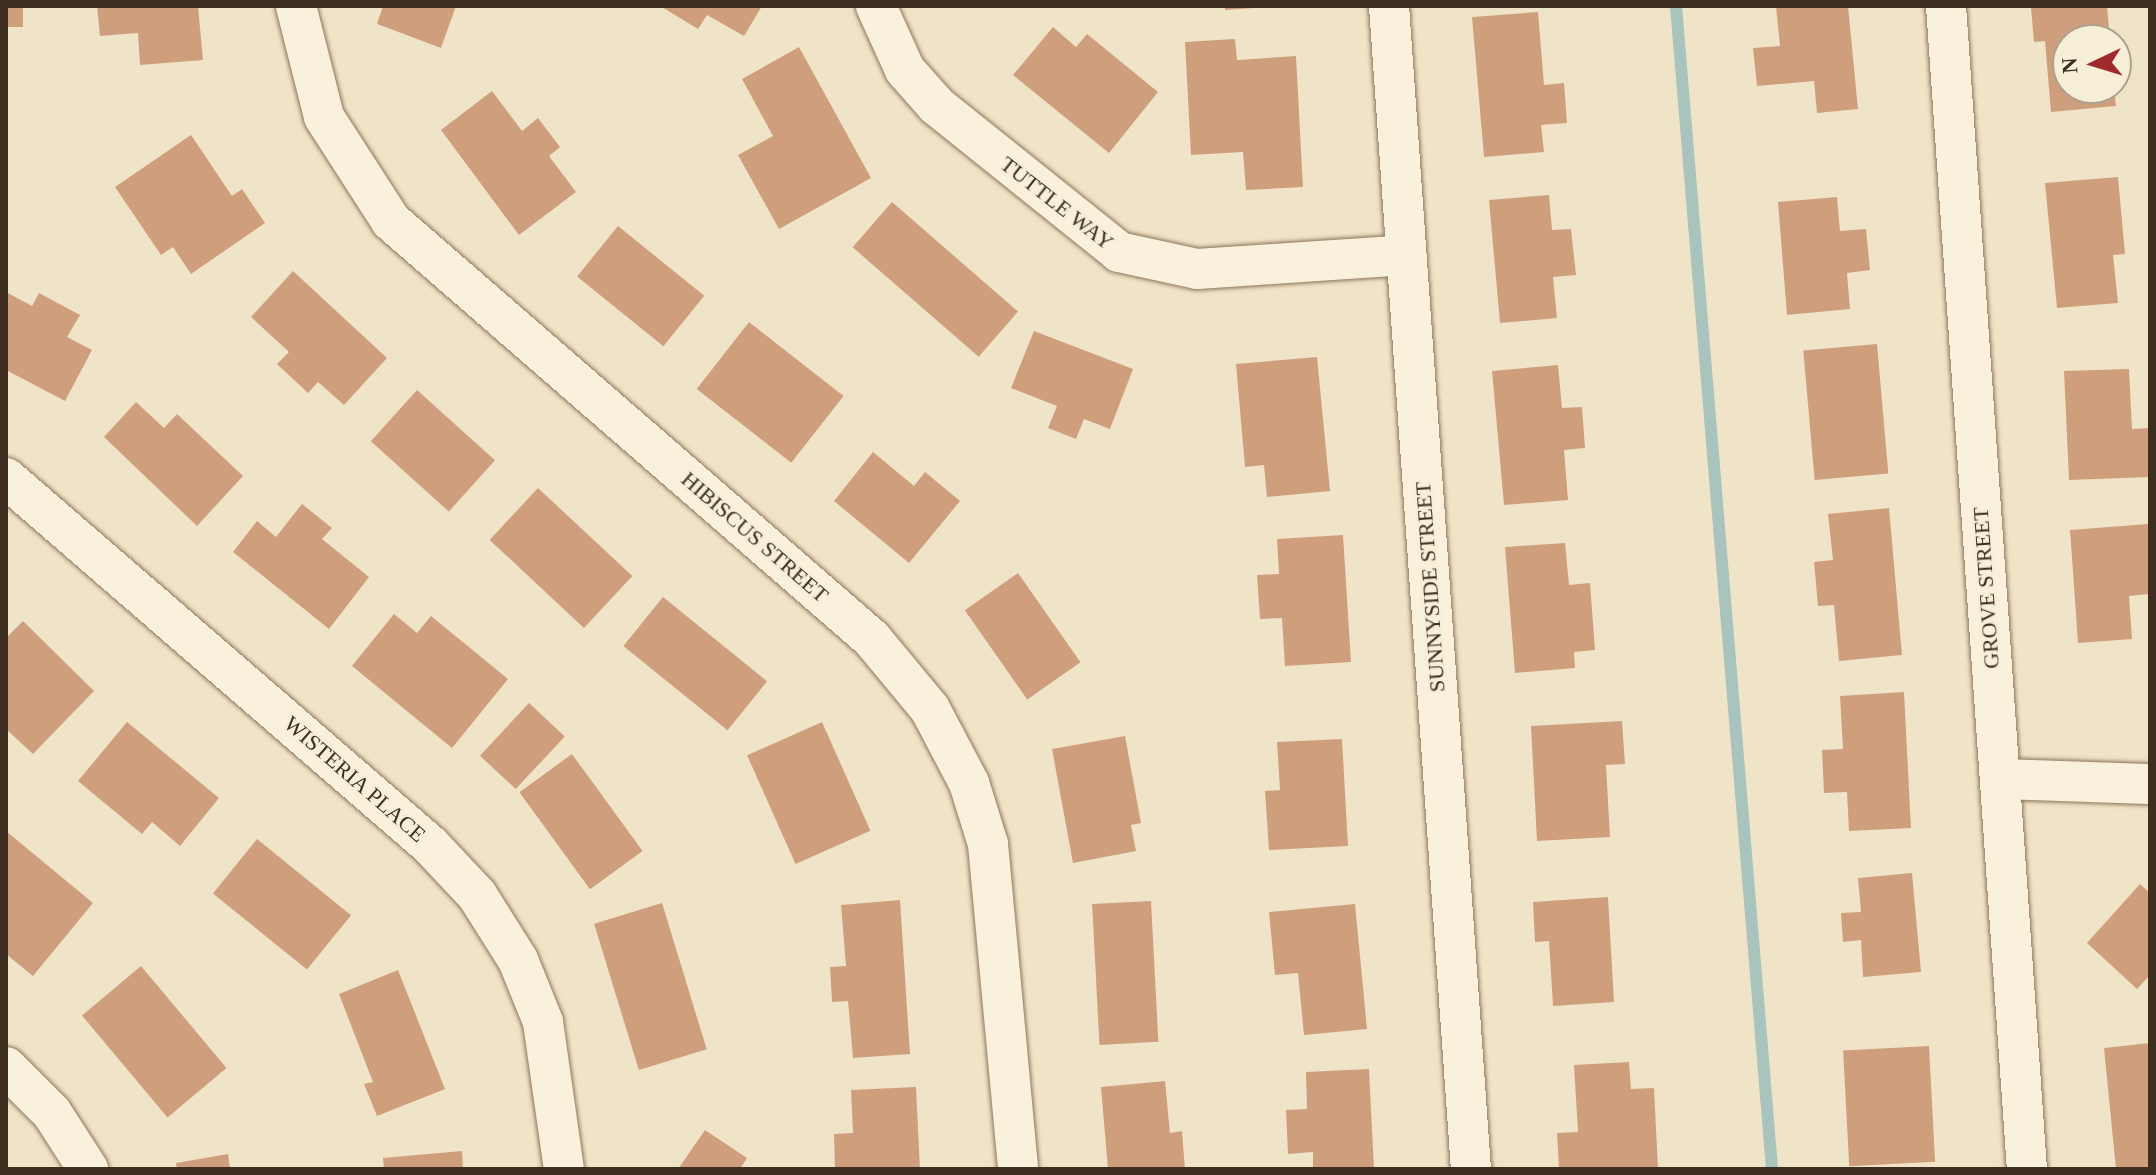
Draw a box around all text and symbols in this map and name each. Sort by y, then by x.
north arrow [2052,24,2132,104]
text: N [2057,57,2083,74]
street label: TUTTLE WAY [995,151,1119,255]
street label: HIBISCUS STREET [676,466,834,608]
street label: SUNNYSIDE STREET [1409,481,1451,693]
street label: GROVE STREET [1967,506,2005,670]
street label: WISTERIA PLACE [278,710,432,848]

